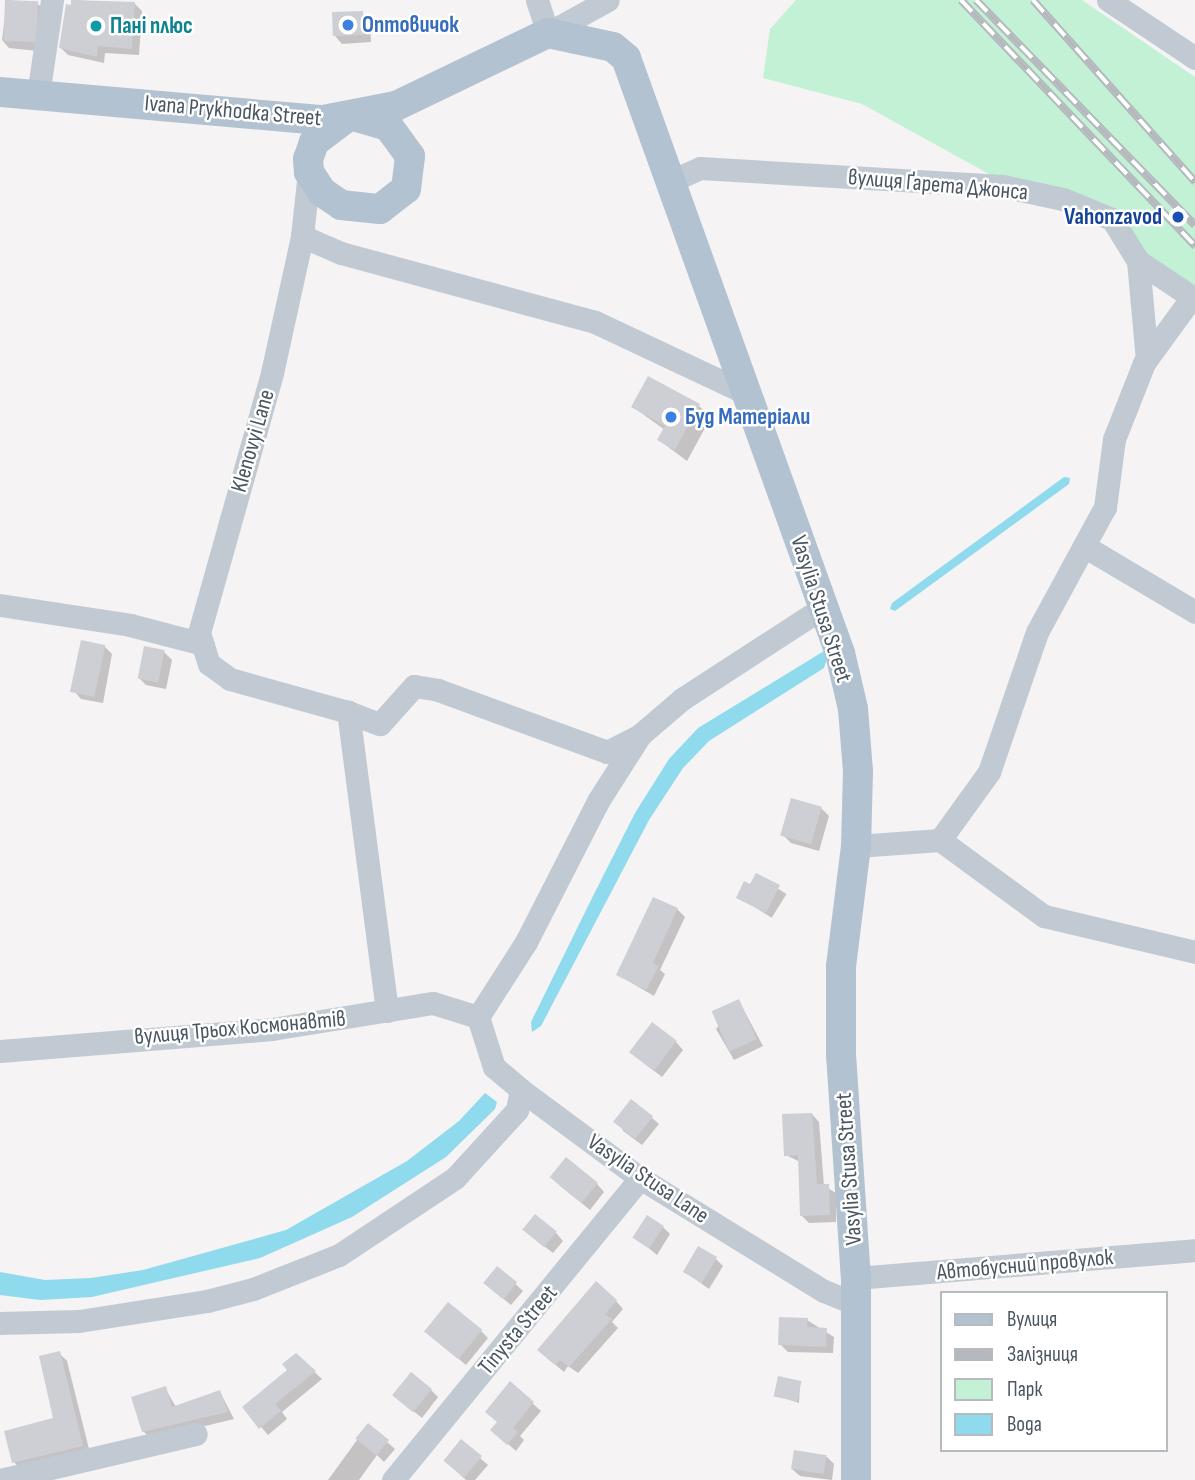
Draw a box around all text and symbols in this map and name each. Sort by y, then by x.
place label: Оптовичок [362,11,459,39]
place label: Пані плюс [110,12,193,40]
marker: Оптовичок [340,17,356,33]
marker: Пані плюс [88,18,104,34]
street label: Ivana Prykhodka Street [143,90,323,132]
street label: вулиця Ґарета Джонса [847,163,1029,207]
place label: Vahonzavod [1064,203,1162,231]
marker: Vahonzavod [1168,207,1188,227]
street label: Klenovyi Lane [225,387,281,495]
place label: Буд Матерiали [685,403,810,431]
marker: Буд Матерiали [663,409,679,425]
street label: Vasylia Stusa Street [784,532,858,686]
street label: вулиця Трьох Космонавтів [133,1005,347,1051]
street label: Vasylia Stusa Street [830,1092,868,1246]
street label: Vasylia Stusa Lane [582,1128,714,1230]
street label: Автобусний провулок [936,1244,1114,1286]
street label: Tinysta Street [473,1280,563,1380]
legend [940,1291,1167,1452]
text: Вулиця [1007,1307,1057,1332]
text: Залізниця [1007,1342,1078,1367]
text: Парк [1007,1377,1042,1402]
text: Вода [1007,1412,1042,1437]

